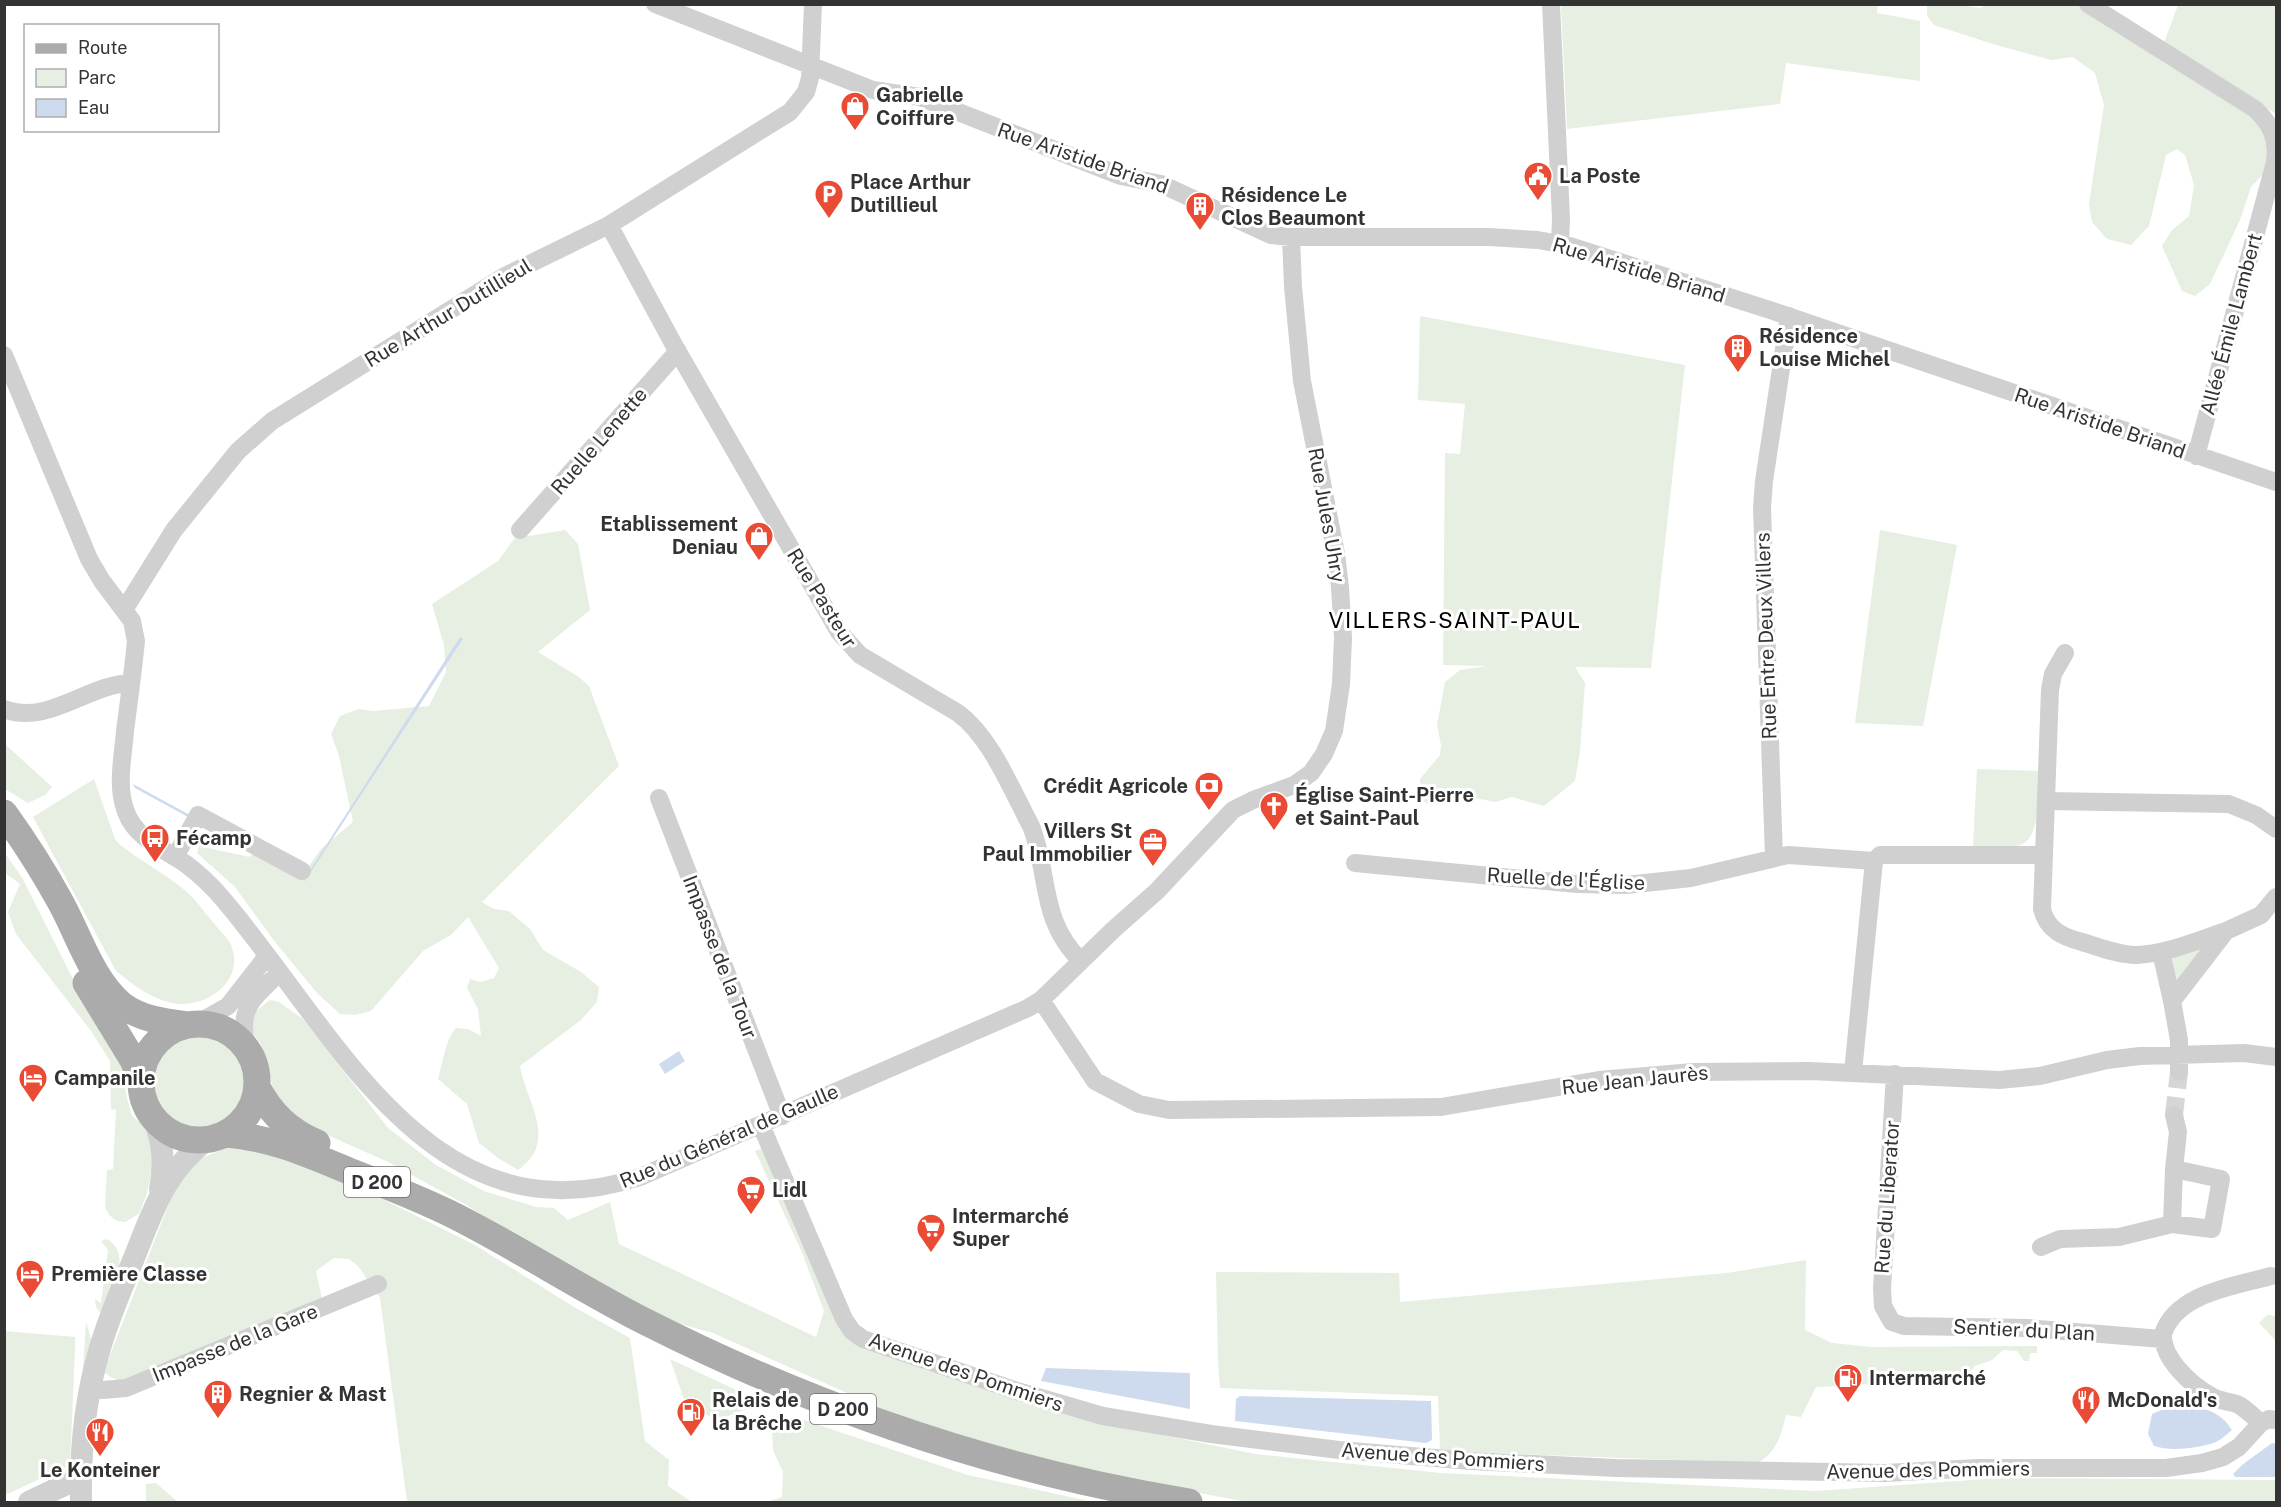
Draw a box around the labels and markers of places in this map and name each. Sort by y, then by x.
place label: Gabrielle Coiffure [876,83,964,130]
shop icon: Gabrielle Coiffure [839,90,871,132]
public building icon: La Poste [1522,160,1554,202]
place label: La Poste [1559,164,1640,188]
place label: Place Arthur Dutillieul [850,170,971,217]
parking icon: Place Arthur Dutillieul [813,178,845,220]
place label: Résidence Le Clos Beaumont [1221,183,1366,230]
building icon: Résidence Le Clos Beaumont [1184,190,1216,232]
place label: Résidence Louise Michel [1759,324,1890,371]
building icon: Résidence Louise Michel [1722,332,1754,374]
place label: Etablissement Deniau [600,512,738,559]
shop icon: Etablissement Deniau [743,520,775,562]
bank icon: Crédit Agricole [1193,770,1225,812]
place label: Crédit Agricole [1043,774,1188,798]
place label: Église Saint-Pierre et Saint-Paul [1295,782,1474,830]
church icon: Église Saint-Pierre et Saint-Paul [1258,790,1290,832]
place label: Villers St Paul Immobilier [982,819,1132,866]
bus stop icon: Fécamp [139,822,171,864]
place label: Fécamp [176,826,252,850]
office icon: Villers St Paul Immobilier [1137,826,1169,868]
hotel icon: Campanile [17,1062,49,1104]
place label: Campanile [54,1066,156,1090]
supermarket icon: Lidl [735,1174,767,1216]
place label: Lidl [772,1178,808,1202]
place label: Intermarché Super [952,1204,1069,1251]
supermarket icon: Intermarché Super [915,1212,947,1254]
hotel icon: Première Classe [14,1258,46,1300]
place label: Première Classe [51,1262,207,1286]
fuel station icon: Intermarché [1832,1362,1864,1404]
place label: Intermarché [1869,1366,1986,1390]
building icon: Regnier & Mast [202,1378,234,1420]
place label: Regnier & Mast [239,1382,387,1406]
restaurant icon: McDonald's [2070,1384,2102,1426]
place label: Relais de la Brêche [712,1388,802,1435]
place label: McDonald's [2107,1388,2217,1412]
fuel station icon: Relais de la Brêche [675,1396,707,1438]
restaurant icon: Le Konteiner [84,1416,116,1458]
place label: Le Konteiner [40,1458,160,1482]

